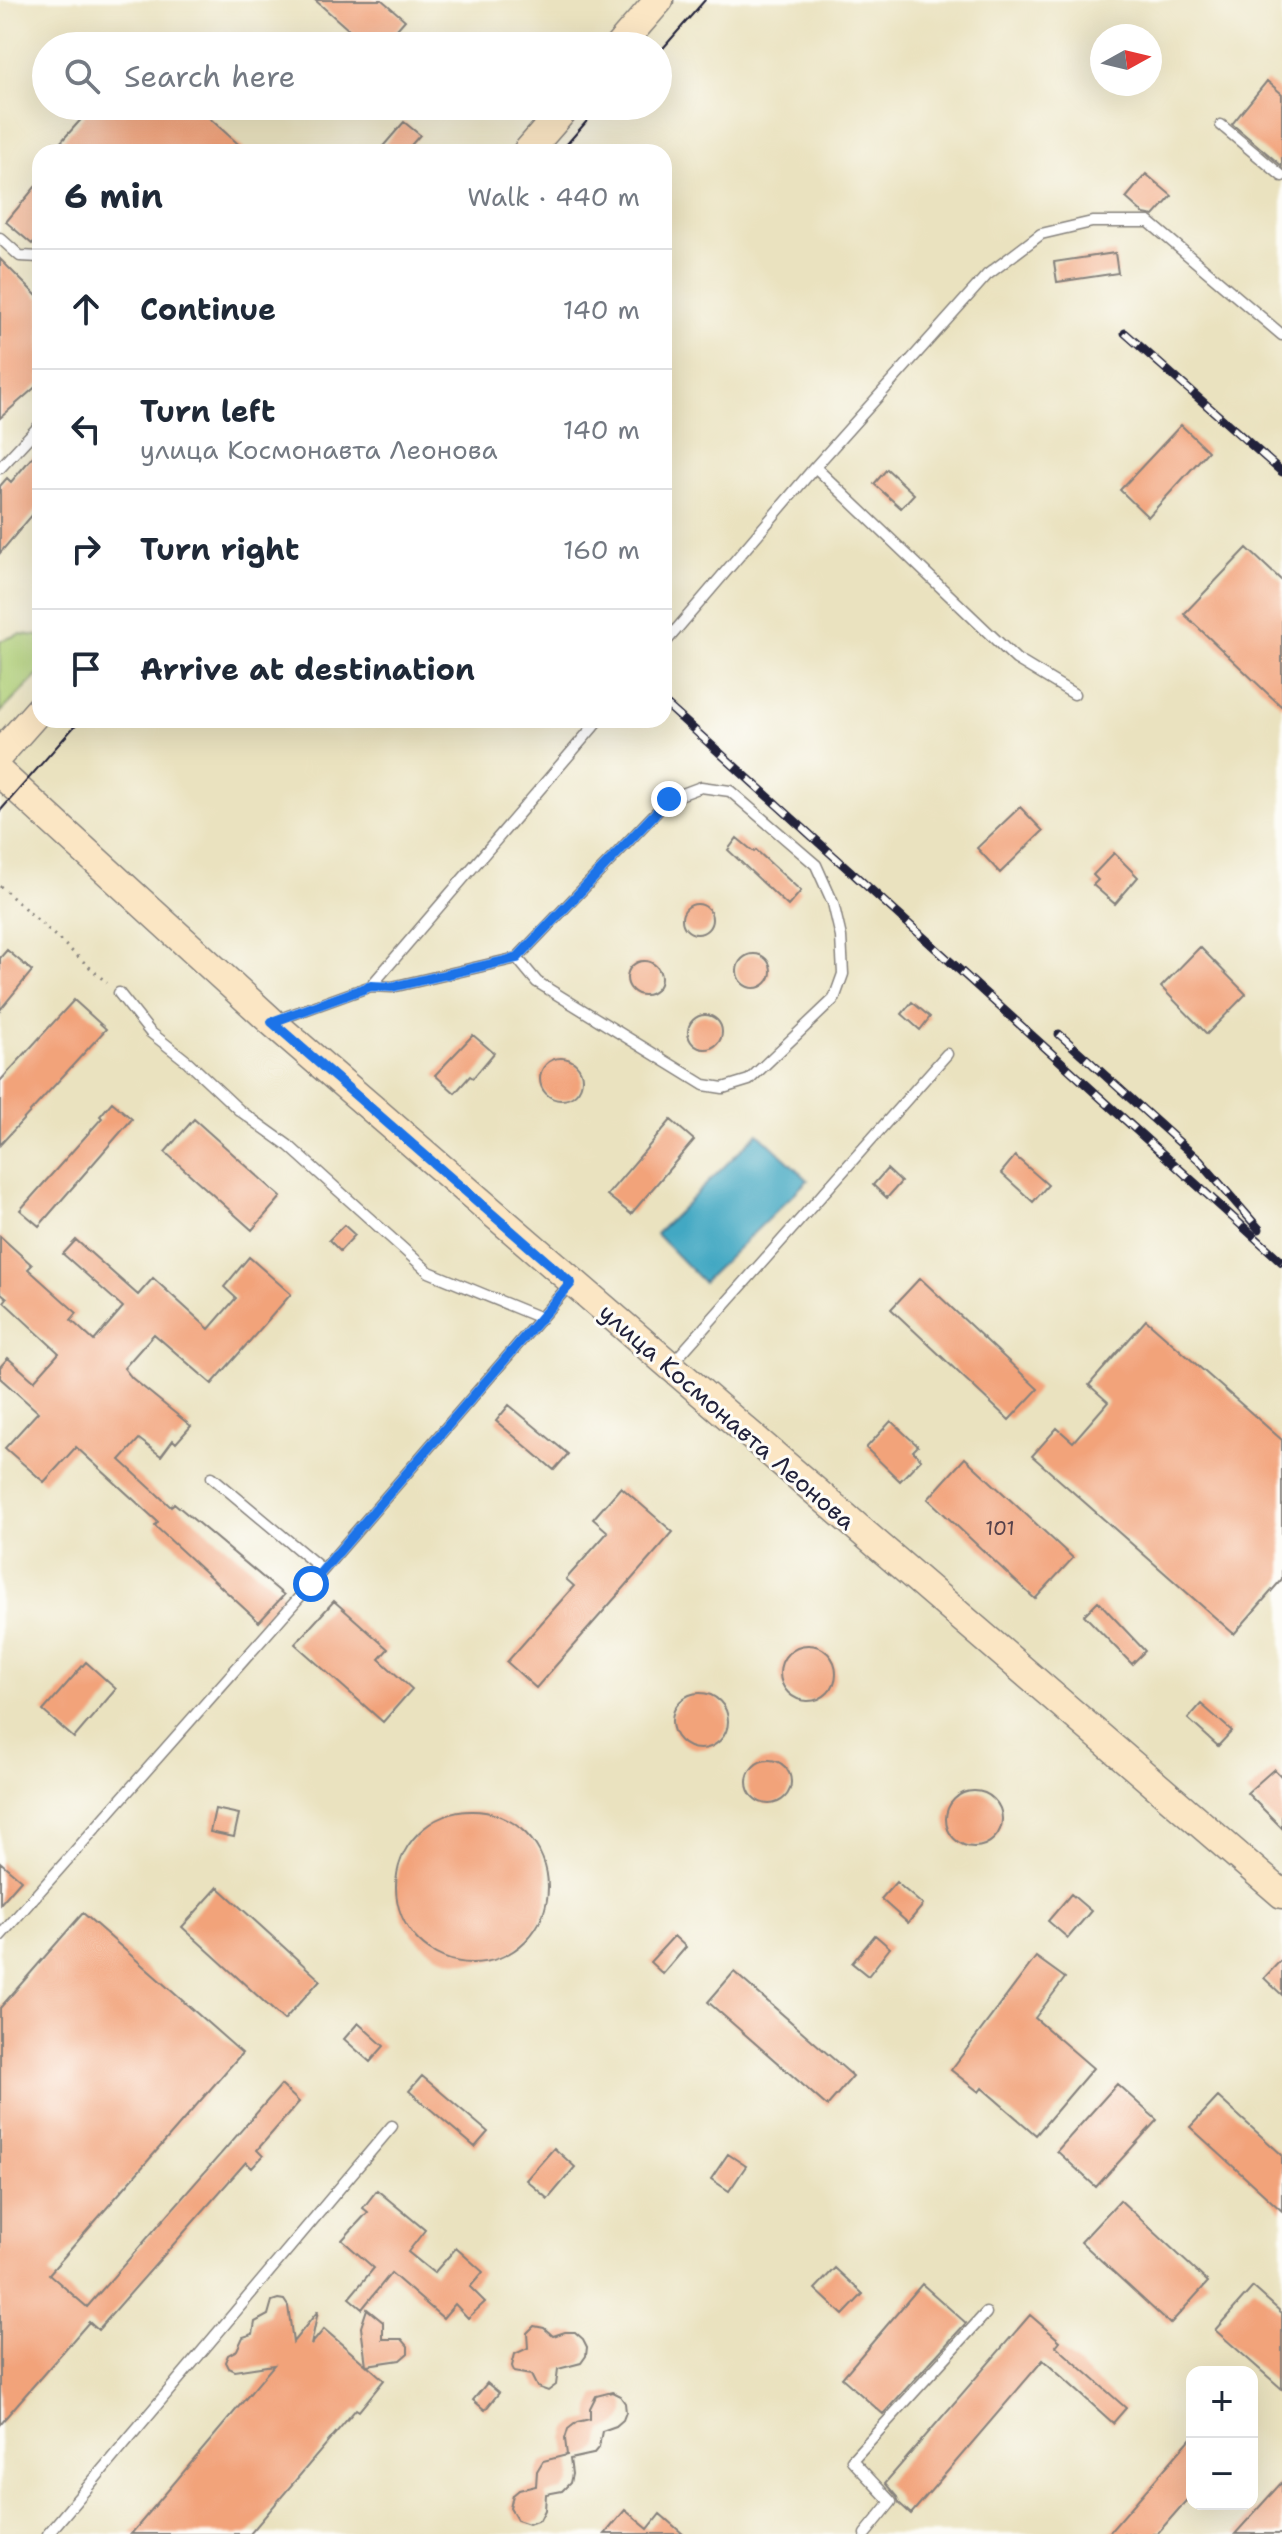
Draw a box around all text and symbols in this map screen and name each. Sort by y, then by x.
north arrow [1090,24,1162,96]
search box [32,32,672,120]
icon: search [60,54,104,98]
text: Search here [124,56,295,97]
text: 6 min [64,173,163,219]
text: Walk · 440 m [467,179,640,214]
icon: ahead [64,287,108,331]
text: Continue [140,289,276,330]
text: 140 m [563,292,640,327]
text: Turn left [140,391,275,432]
icon: left [64,407,108,451]
text: 140 m [563,412,640,447]
text: улица Космонавта Леонова [140,432,498,467]
icon: right [64,527,108,571]
text: Turn right [140,529,299,570]
text: 160 m [563,532,640,567]
icon: arrive [64,647,108,691]
text: Arrive at destination [140,649,475,690]
route end [651,781,687,817]
street label: улица Космонавта Леонова [592,1297,862,1537]
house number: 101 [985,1515,1015,1541]
route start [293,1566,329,1602]
map controls [1186,2366,1258,2510]
button: + [1186,2366,1258,2438]
button: − [1186,2438,1258,2510]

